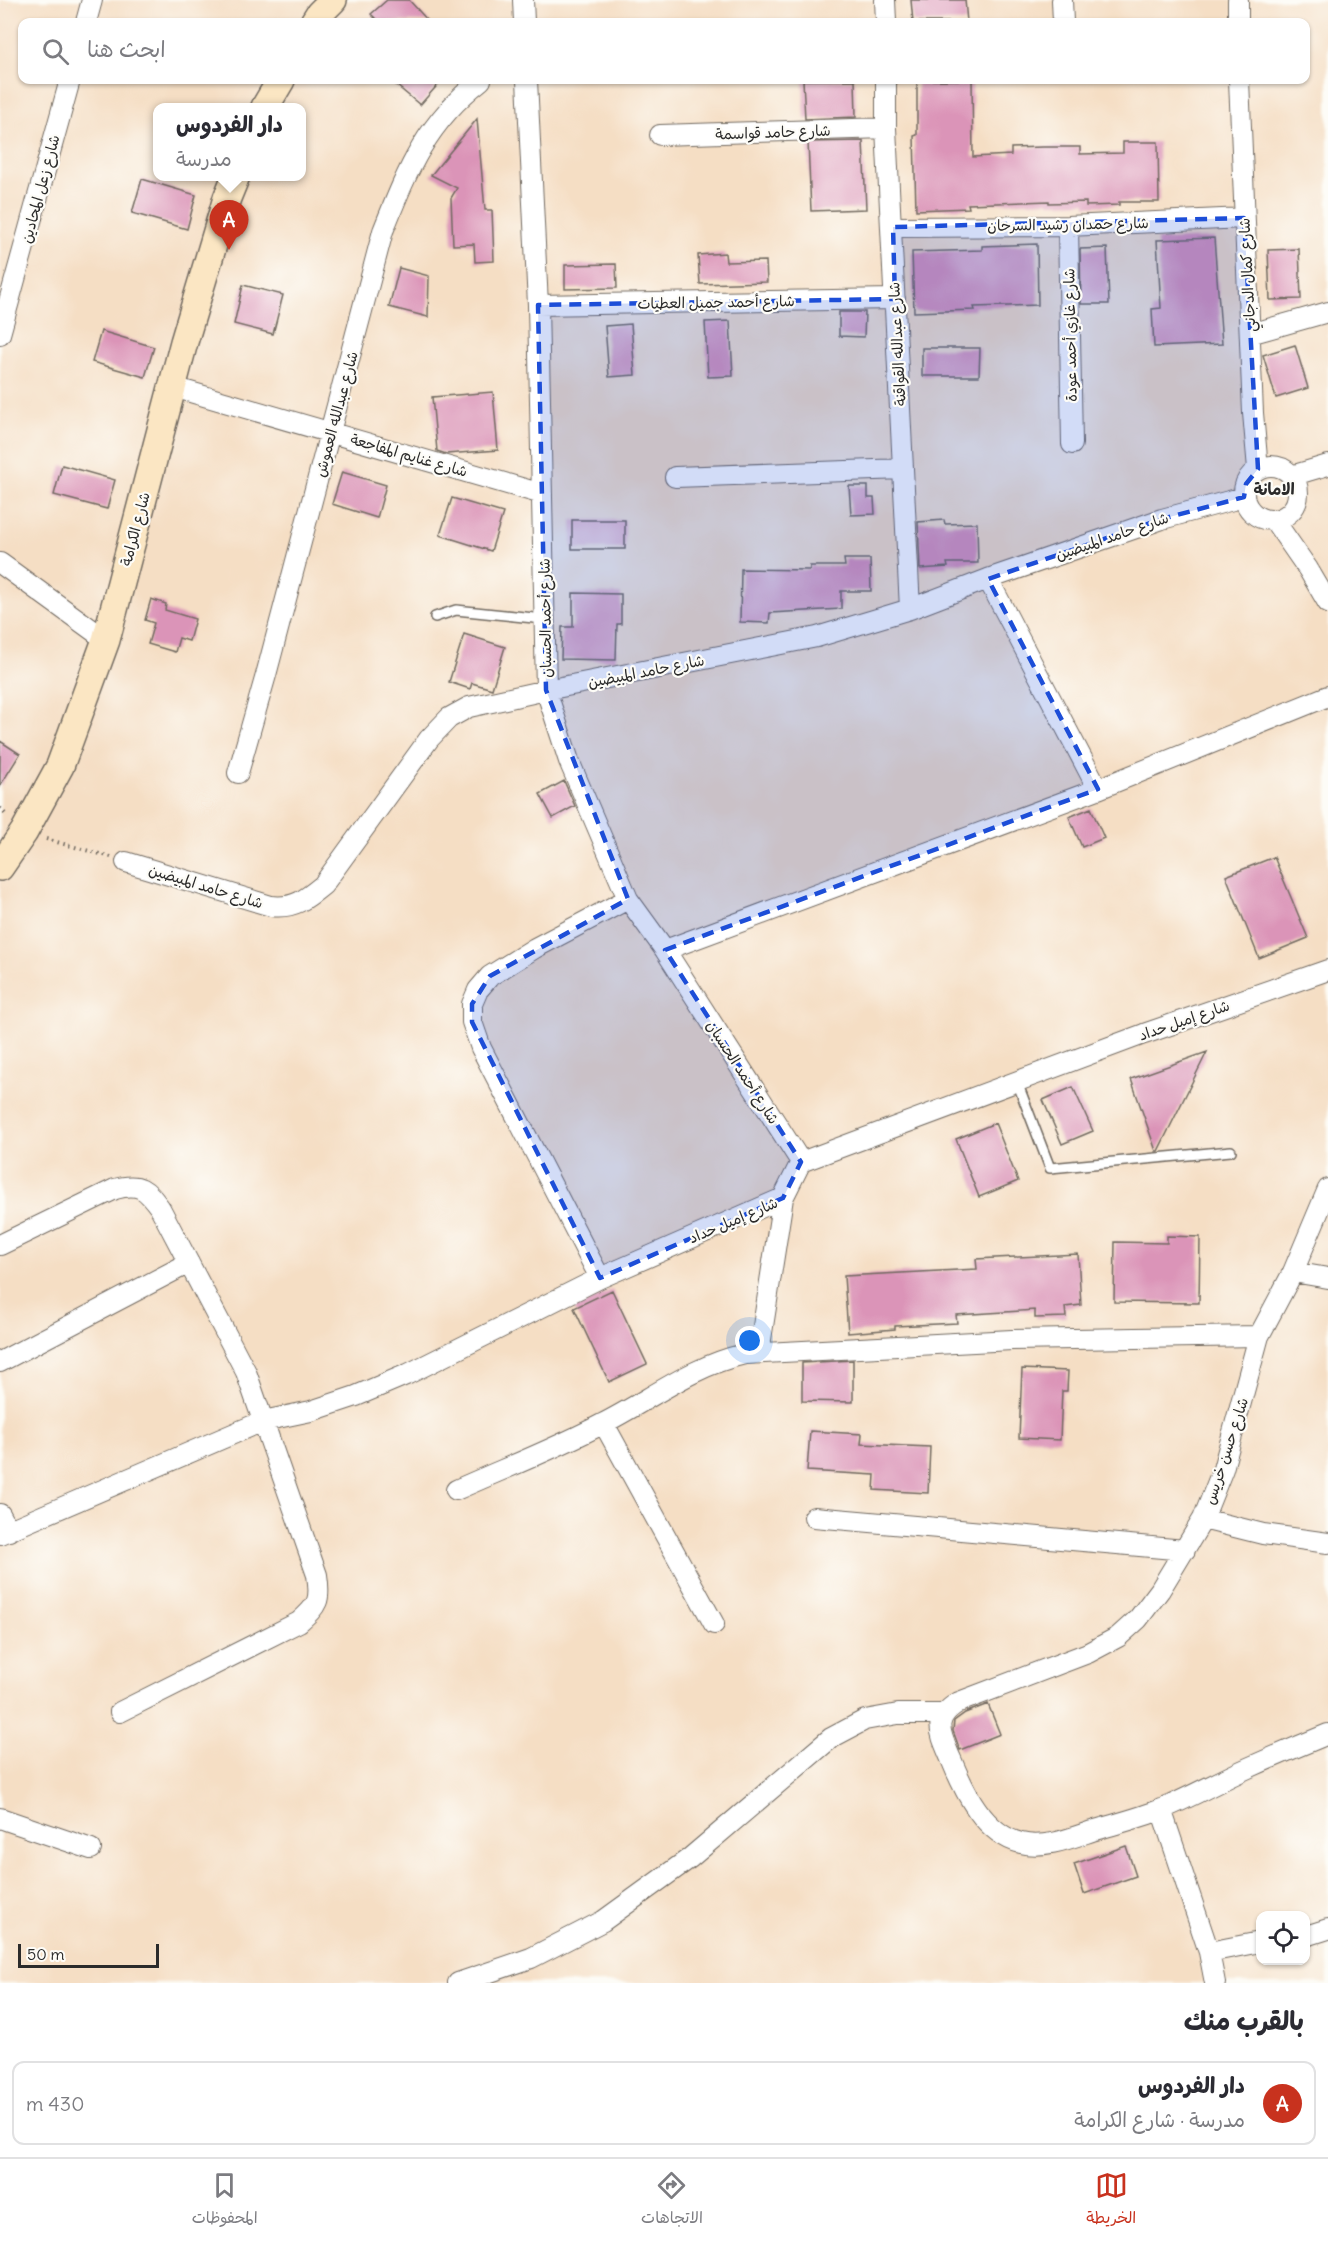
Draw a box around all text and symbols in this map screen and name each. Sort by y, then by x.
search box [18,18,1310,84]
icon: search [39,35,72,68]
text: ابحث هنا [87,35,166,63]
popup [153,103,306,181]
text: دار الفردوس [176,110,283,138]
street label: شارع حامد قواسمة [715,120,831,145]
street label: شارع زعل المحادين [16,133,65,246]
text: مدرسة [176,146,232,171]
pin: A [210,200,248,250]
street label: شارع حمدان رشيد السرحان [987,213,1149,236]
street label: شارع كمال الدجاني [1235,217,1263,333]
street label: شارع غازي أحمد عودة [1059,268,1083,402]
street label: شارع عبدالله القواقنة [884,281,911,407]
street label: شارع أحمد جميل العطيات [637,291,795,314]
street label: شارع عبدالله العموش [310,349,363,479]
street label: شارع غنايم المفاجعة [347,429,470,484]
district label: الامانة [1253,479,1295,499]
street label: شارع الكرامة [116,490,155,568]
street label: شارع حامد المبيضين [1053,508,1171,565]
street label: شارع أحمد الحسبان [534,558,557,678]
street label: شارع حامد المبيضين [586,650,706,693]
street label: شارع حامد المبيضين [146,860,265,913]
street label: شارع إميل حداد [1136,996,1232,1045]
street label: شارع أحمد الحسبان [702,1017,784,1128]
street label: شارع إميل حداد [686,1193,781,1248]
your location [735,1326,764,1355]
street label: شارع حسن خريس [1200,1395,1253,1507]
map controls [1256,1911,1310,1965]
button: locate [1256,1911,1310,1965]
scale bar [18,1941,159,1968]
text: 50 m [27,1944,65,1964]
text: بالقرب منك [1184,2004,1304,2037]
text: دار الفردوس [1138,2071,1245,2099]
text: 430 m [26,2091,84,2116]
text: A [1276,2091,1289,2116]
text: مدرسة · شارع الكرامة [1074,2107,1245,2132]
tab: المحفوظات [192,2169,258,2232]
tab: الاتجاهات [641,2169,703,2232]
tab: الخريطة [1086,2169,1136,2232]

